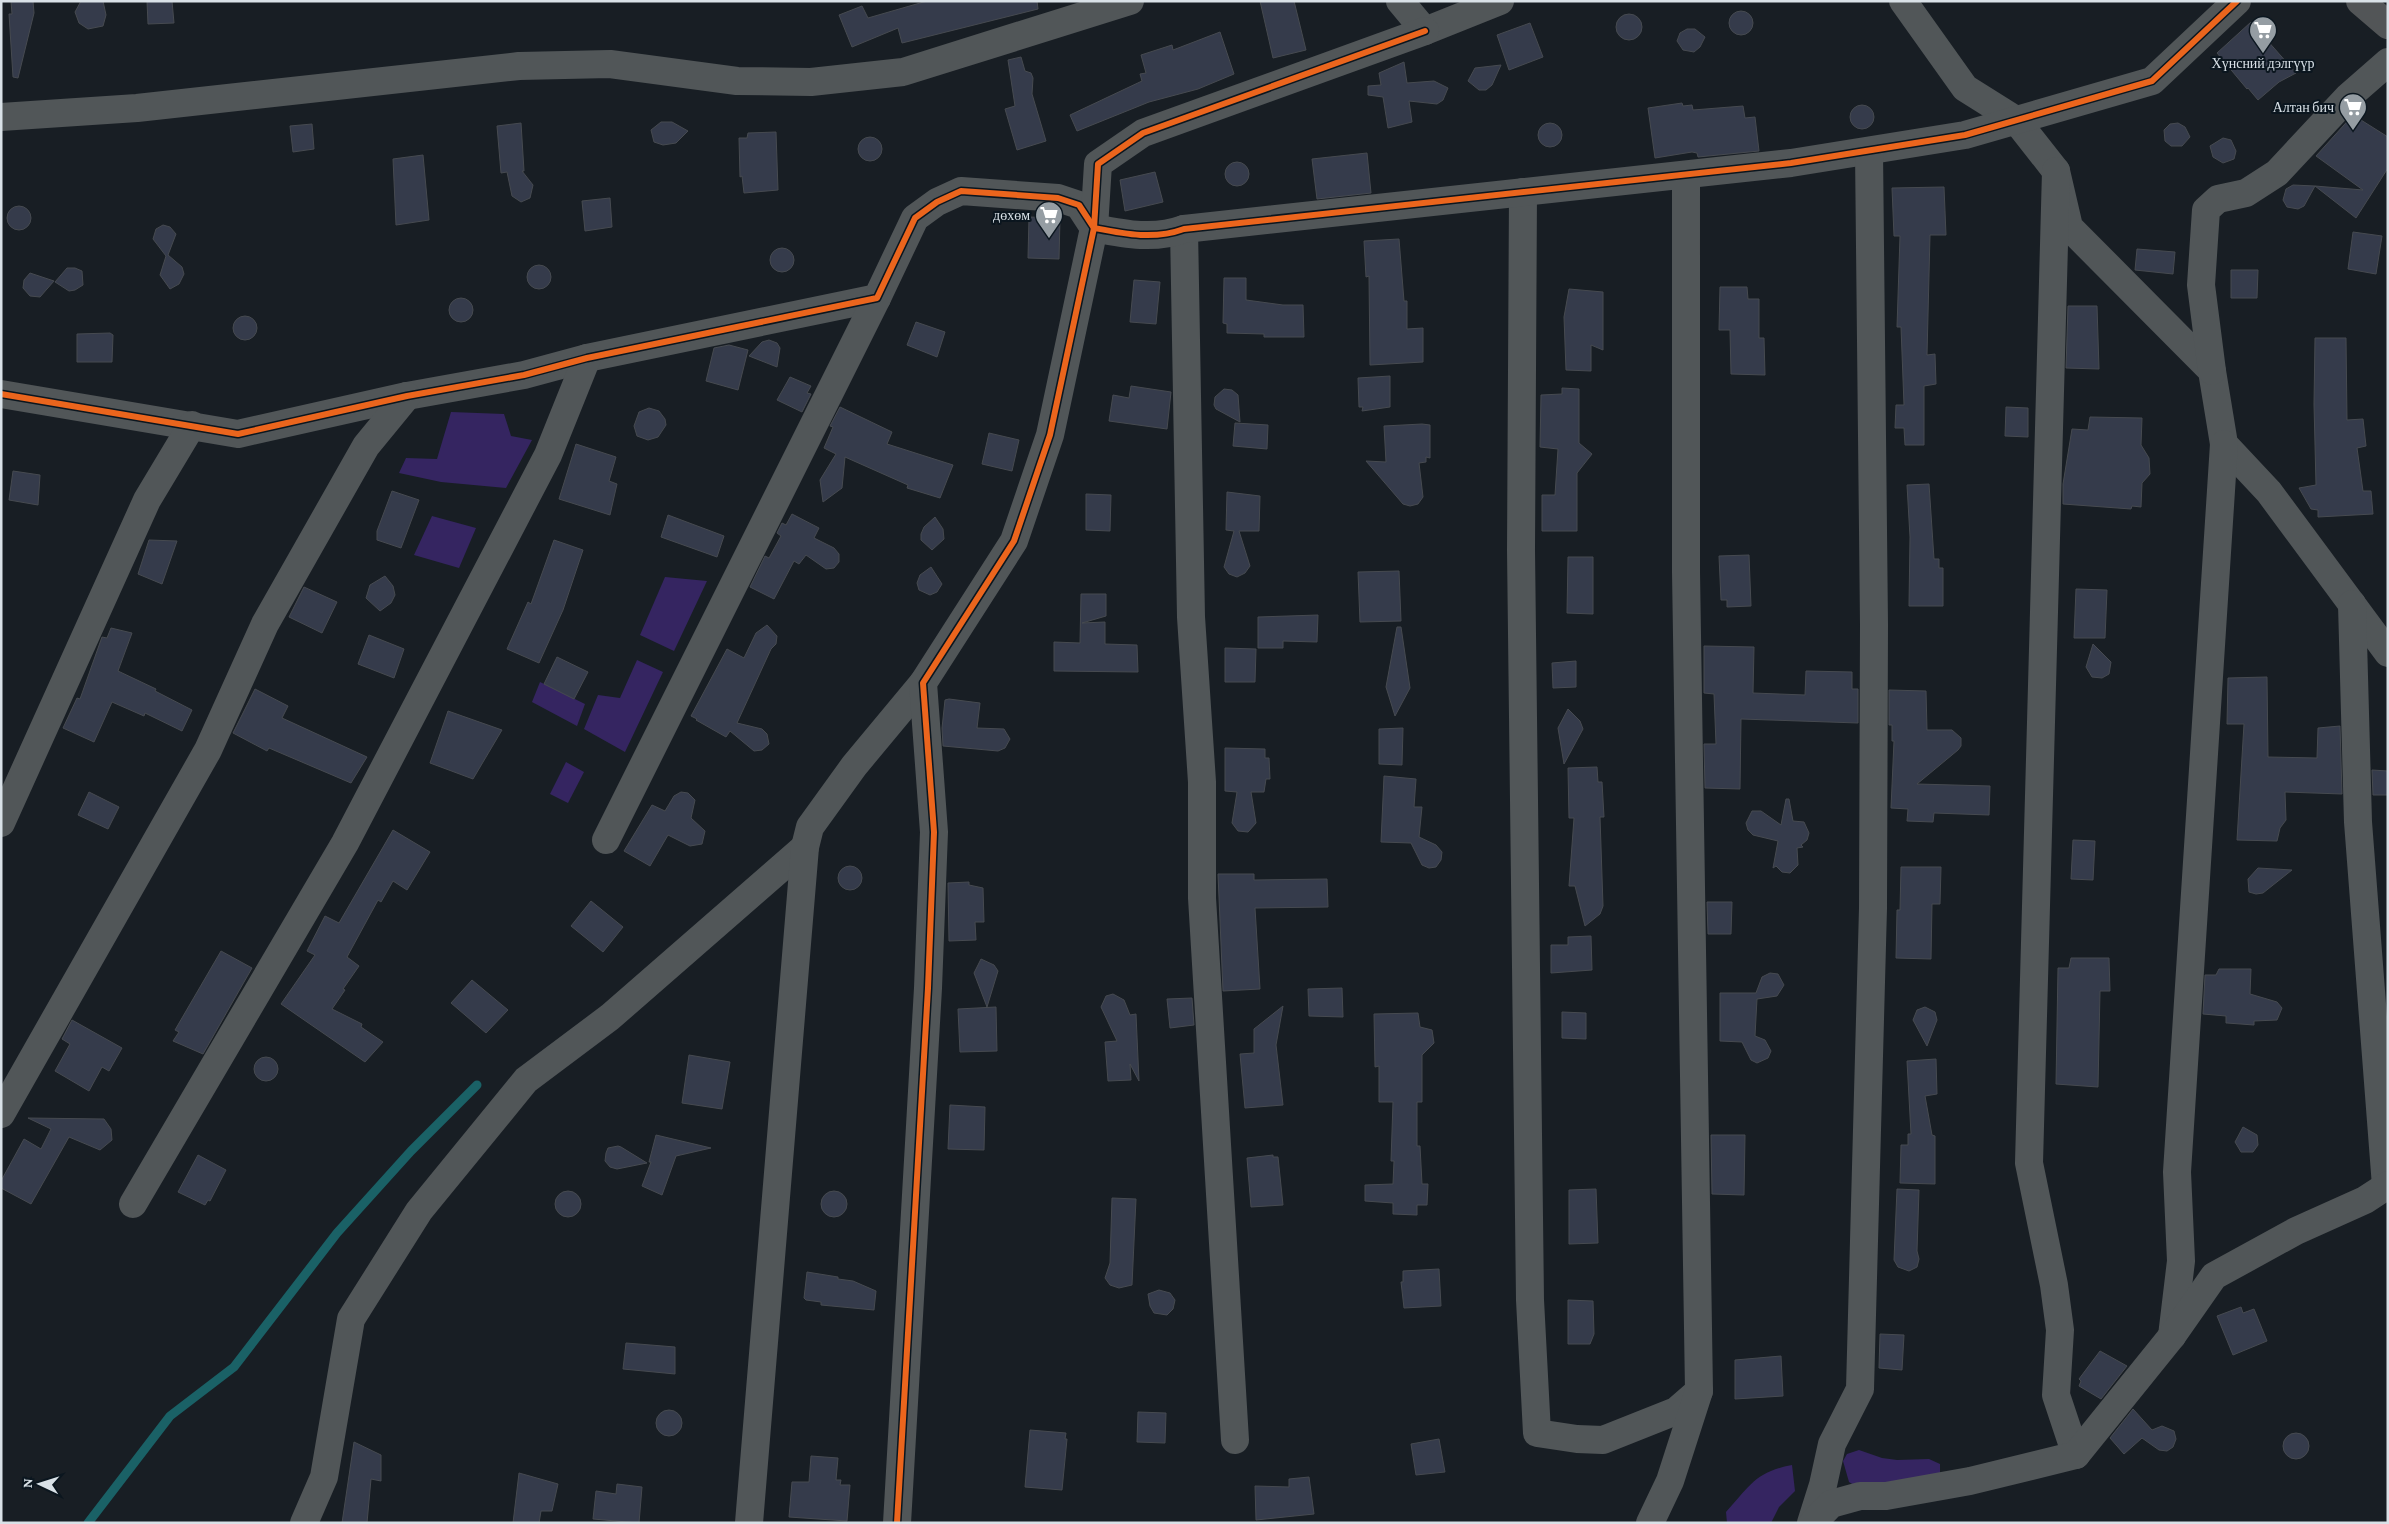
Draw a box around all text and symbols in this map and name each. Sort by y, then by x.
supermarket icon: Хүнсний дэлгүүр [2248,15,2278,54]
place label: Хүнсний дэлгүүр [2212,55,2314,71]
supermarket icon: Алтан бич [2338,92,2368,131]
place label: Алтан бич [2273,99,2334,115]
supermarket icon: дөхөм [1034,200,1064,239]
place label: дөхөм [993,207,1030,223]
north arrow [15,1459,65,1509]
text: N [19,1477,35,1488]

